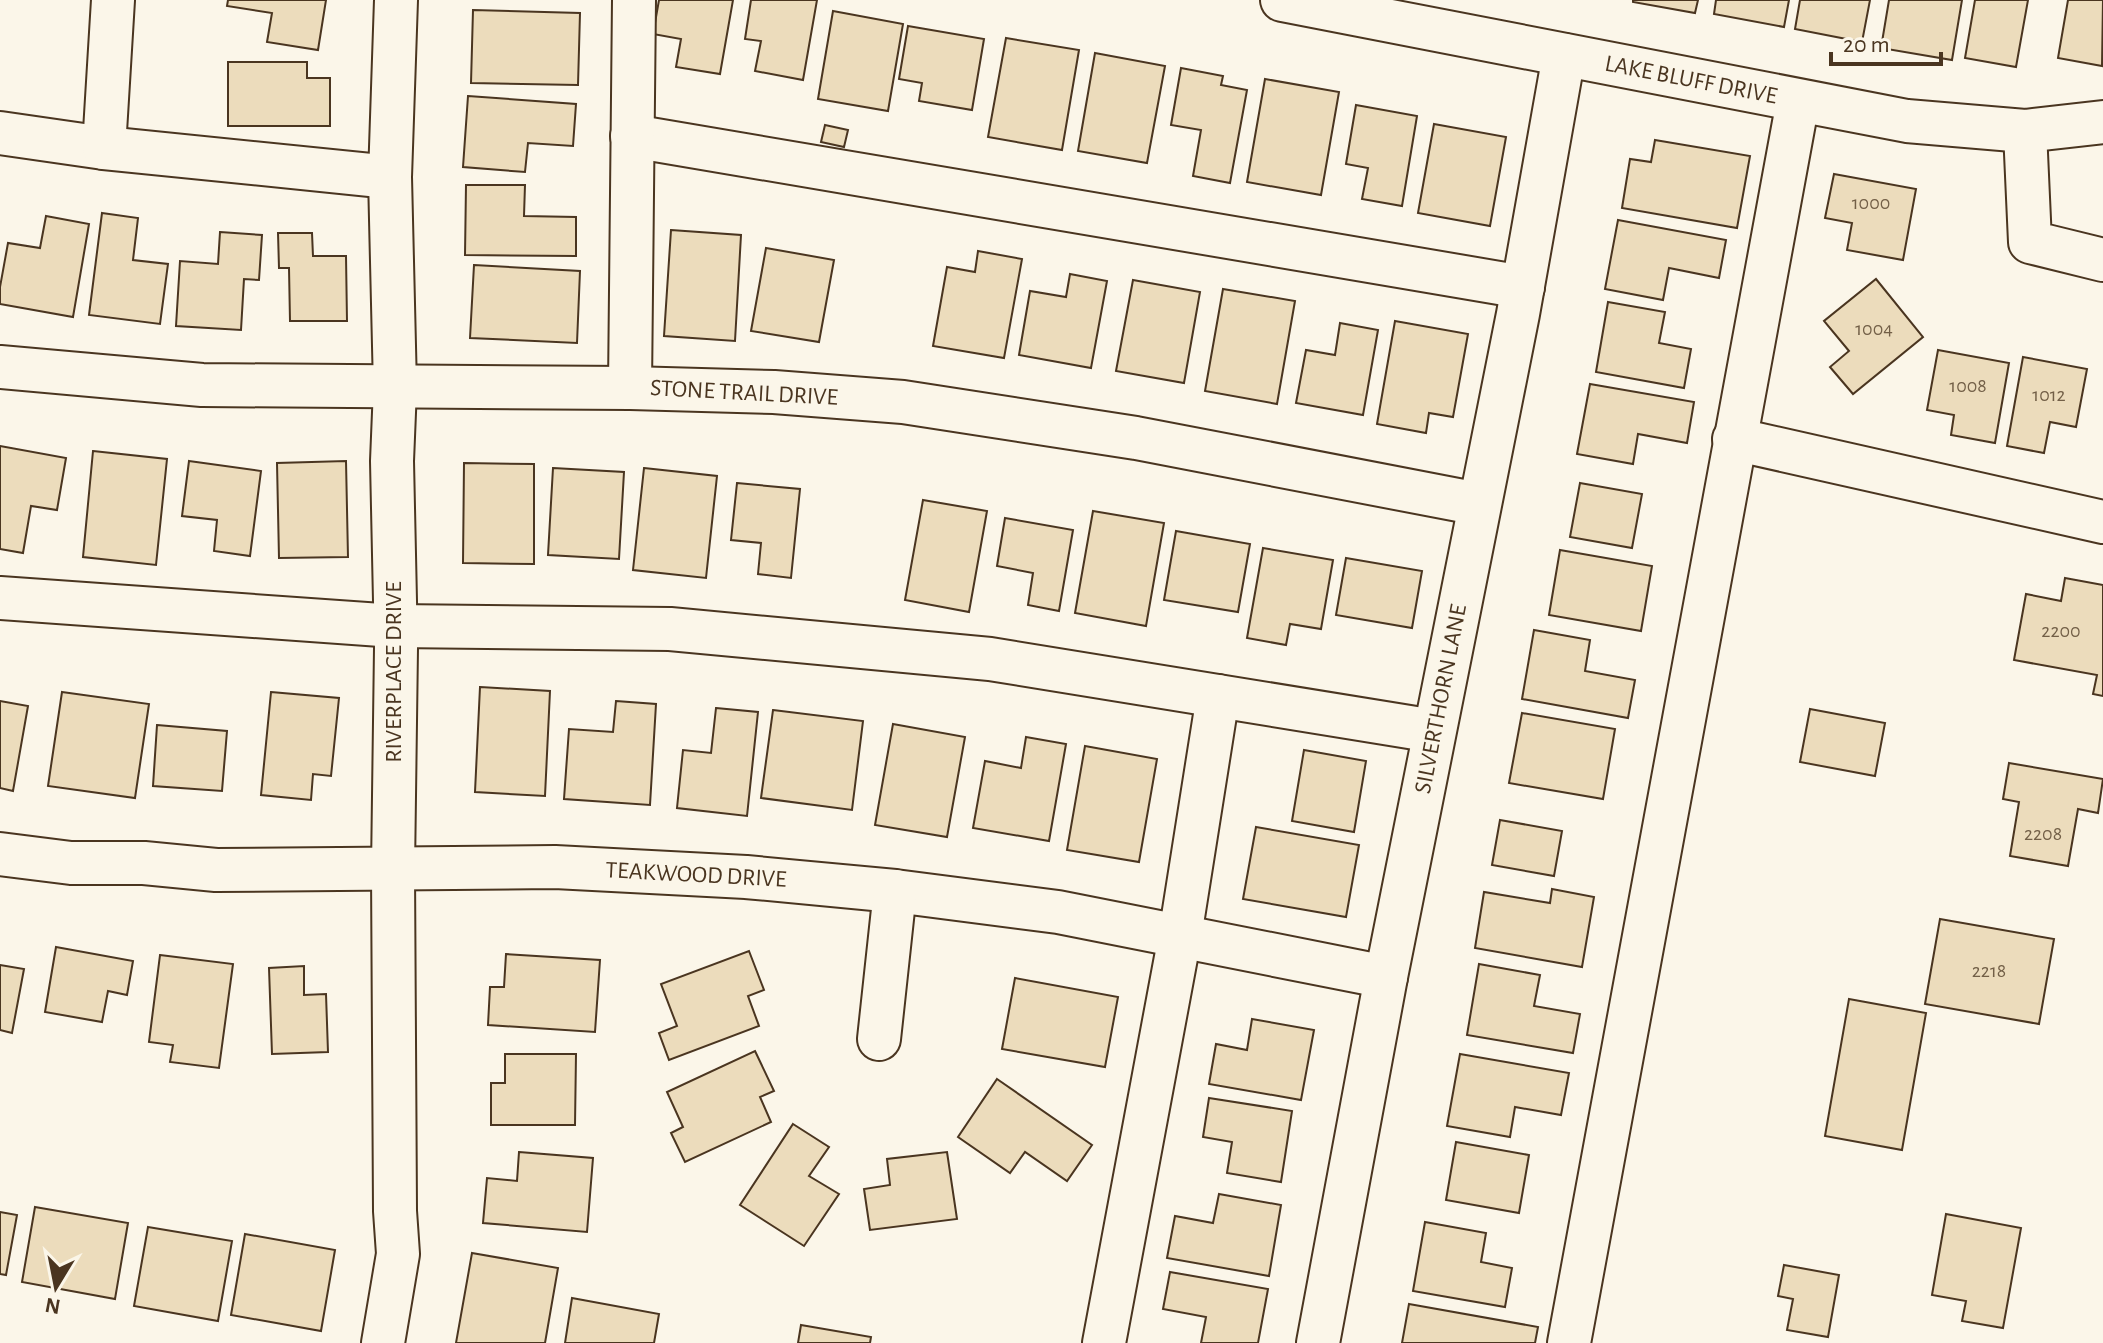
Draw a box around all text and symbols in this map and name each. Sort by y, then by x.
scale bar [1831,16,1941,66]
text: 20 m [1843,33,1890,57]
street label: LAKE BLUFF DRIVE [1603,52,1780,109]
house number: 1000 [1852,193,1890,213]
house number: 1004 [1855,319,1893,339]
street label: STONE TRAIL DRIVE [649,376,839,410]
house number: 1008 [1949,376,1987,396]
house number: 1012 [2032,385,2066,405]
street label: RIVERPLACE DRIVE [382,581,406,763]
street label: SILVERTHORN LANE [1411,602,1471,796]
house number: 2200 [2041,621,2081,641]
house number: 2208 [2024,824,2062,844]
street label: TEAKWOOD DRIVE [605,858,788,892]
house number: 2218 [1972,961,2006,981]
north arrow [16,1247,96,1327]
text: N [43,1294,62,1318]

